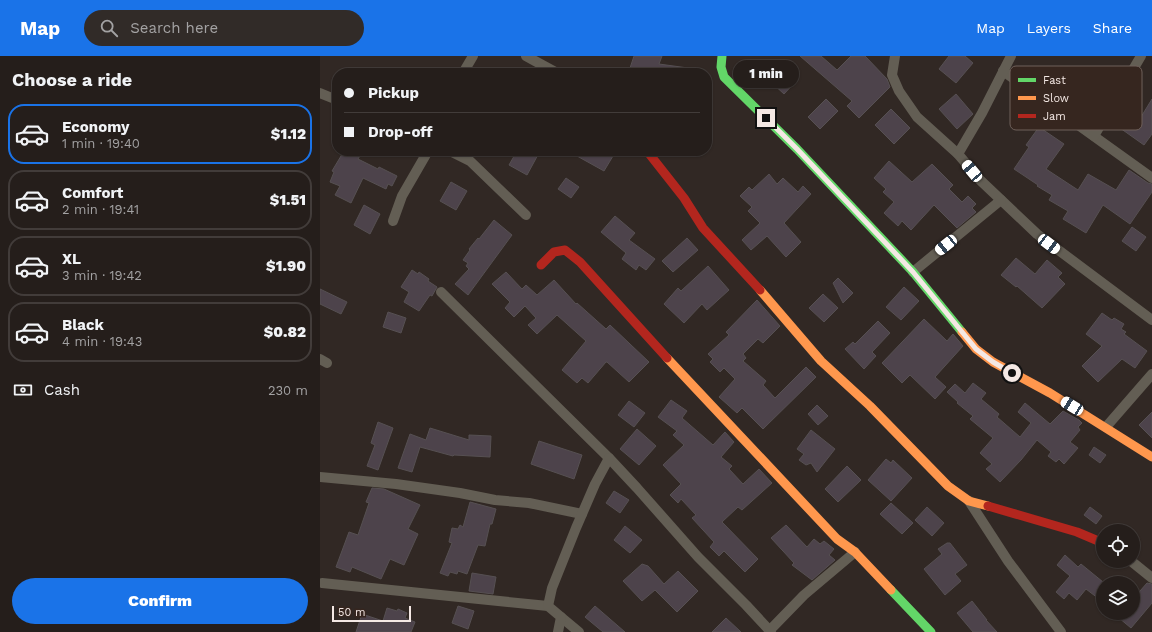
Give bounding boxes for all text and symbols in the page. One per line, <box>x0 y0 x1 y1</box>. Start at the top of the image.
search box <box>84 10 364 46</box>
text: Map <box>20 17 60 40</box>
icon: search <box>98 17 120 39</box>
text: Search here <box>130 19 218 37</box>
text: Map <box>976 20 1005 36</box>
text: Layers <box>1027 20 1071 36</box>
text: Share <box>1093 20 1132 36</box>
callout: 1 min <box>733 60 799 88</box>
text: 1 min <box>749 66 783 81</box>
legend <box>1010 66 1142 130</box>
text: Choose a ride <box>12 69 132 90</box>
text: Fast <box>1043 74 1066 87</box>
text: Pickup <box>368 84 419 102</box>
text: Slow <box>1043 92 1069 105</box>
route end <box>757 109 775 127</box>
text: Jam <box>1043 110 1066 123</box>
icon: car <box>14 116 50 152</box>
text: Economy <box>62 118 129 136</box>
text: Drop-off <box>368 123 433 141</box>
text: $1.12 <box>271 125 306 143</box>
text: 1 min · 19:40 <box>62 136 140 151</box>
car <box>960 158 984 184</box>
icon: car <box>14 182 50 218</box>
text: Comfort <box>62 184 123 202</box>
text: $1.51 <box>270 191 306 209</box>
text: 2 min · 19:41 <box>62 202 139 217</box>
car <box>1036 232 1062 256</box>
car <box>933 233 959 257</box>
icon: car <box>14 248 50 284</box>
text: XL <box>62 250 81 268</box>
text: $1.90 <box>266 257 306 275</box>
text: 3 min · 19:42 <box>62 268 142 283</box>
icon: car <box>14 314 50 350</box>
text: Black <box>62 316 104 334</box>
text: $0.82 <box>264 323 306 341</box>
text: 4 min · 19:43 <box>62 334 142 349</box>
route start <box>1003 364 1021 382</box>
icon: cash <box>12 379 34 401</box>
text: Cash <box>44 381 80 399</box>
text: 230 m <box>268 383 308 398</box>
car <box>1059 395 1085 417</box>
map controls <box>1096 524 1140 620</box>
button: locate <box>1096 524 1140 568</box>
button: layers <box>1096 576 1140 620</box>
button: Confirm <box>12 578 308 624</box>
scale bar <box>332 604 411 623</box>
text: 50 m <box>338 606 365 619</box>

